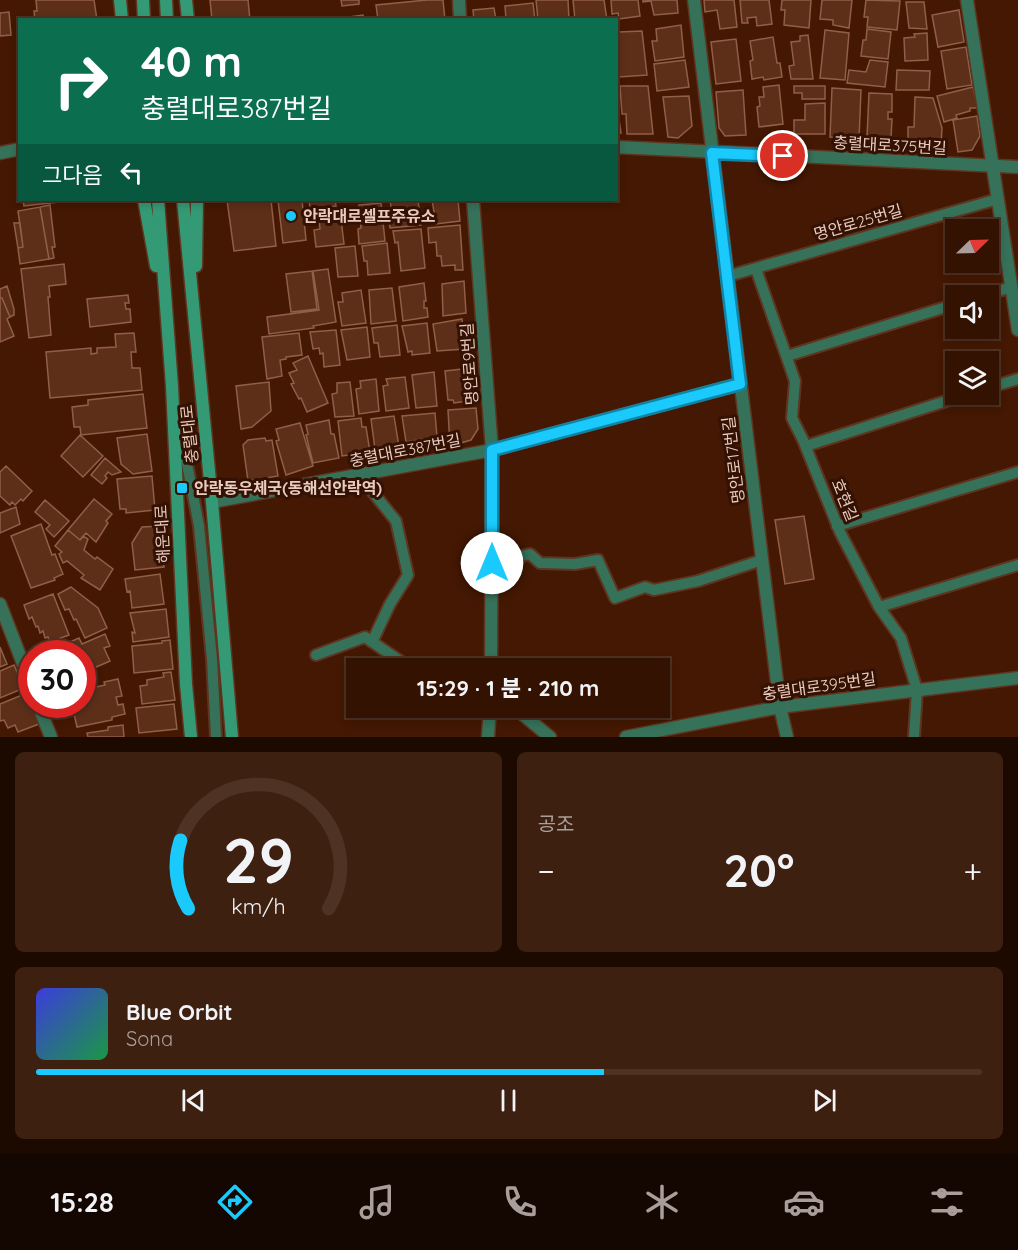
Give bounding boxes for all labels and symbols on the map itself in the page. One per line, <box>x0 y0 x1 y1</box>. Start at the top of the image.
pin <box>757 130 808 181</box>
street label: 충렬대로375번길 <box>833 132 947 158</box>
street label: 명안로25번길 <box>811 200 905 244</box>
place label: 안락대로셀프주유소 <box>303 206 436 226</box>
marker: 안락대로셀프주유소 <box>284 209 298 223</box>
north arrow <box>945 219 999 273</box>
street label: 명안로9번길 <box>456 322 482 406</box>
street label: 충렬대로 <box>176 403 202 464</box>
street label: 명안로17번길 <box>718 415 748 505</box>
street label: 충렬대로387번길 <box>348 429 462 471</box>
street label: 호현길 <box>827 476 863 524</box>
place label: 안락동우체국(동해선안락역) <box>194 478 382 498</box>
marker: 안락동우체국(동해선안락역) <box>175 481 189 495</box>
street label: 해운대로 <box>150 504 174 564</box>
position arrow <box>460 531 524 595</box>
speed limit sign: 30 <box>18 640 96 718</box>
street label: 충렬대로395번길 <box>761 668 877 704</box>

